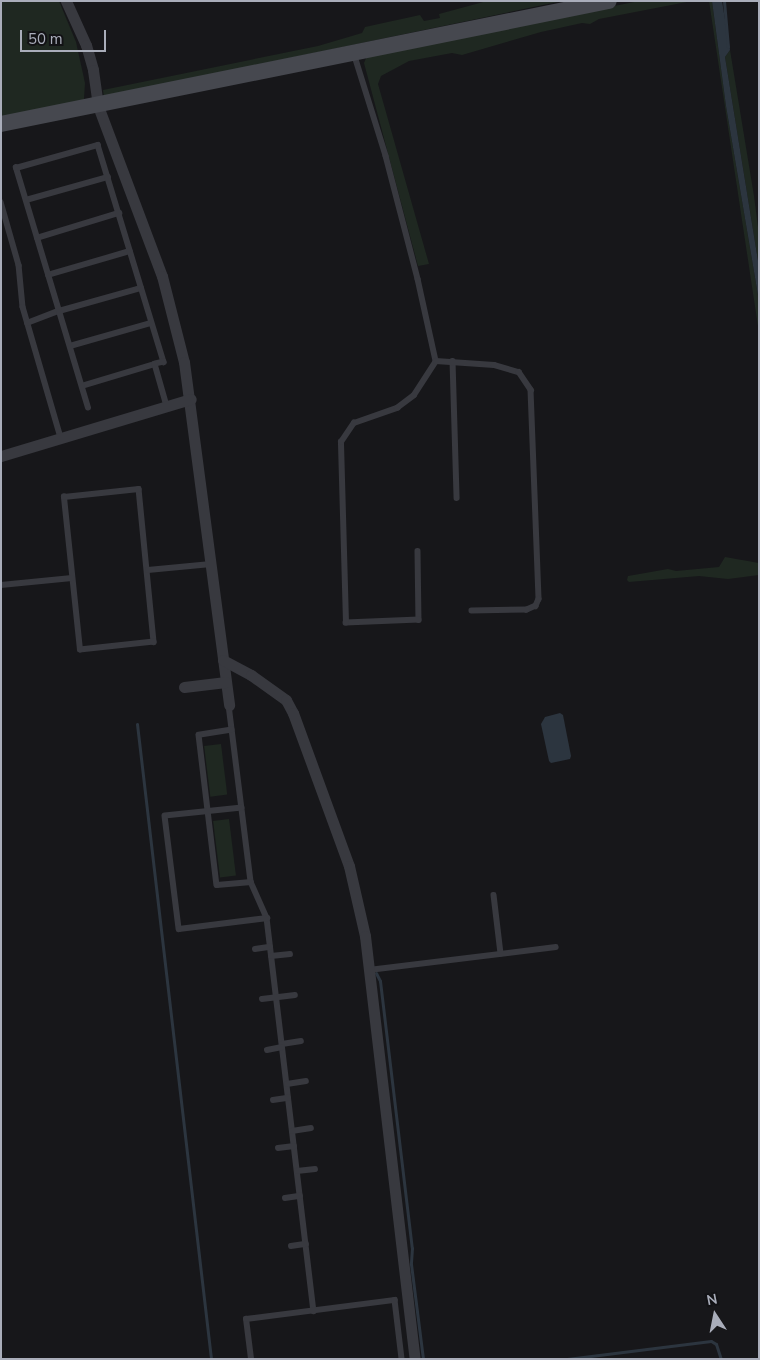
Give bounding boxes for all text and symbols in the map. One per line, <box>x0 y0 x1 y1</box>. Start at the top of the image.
scale bar <box>22 20 109 52</box>
text: 50 m <box>28 29 63 49</box>
text: N <box>705 1289 719 1310</box>
north arrow <box>690 1290 740 1340</box>

